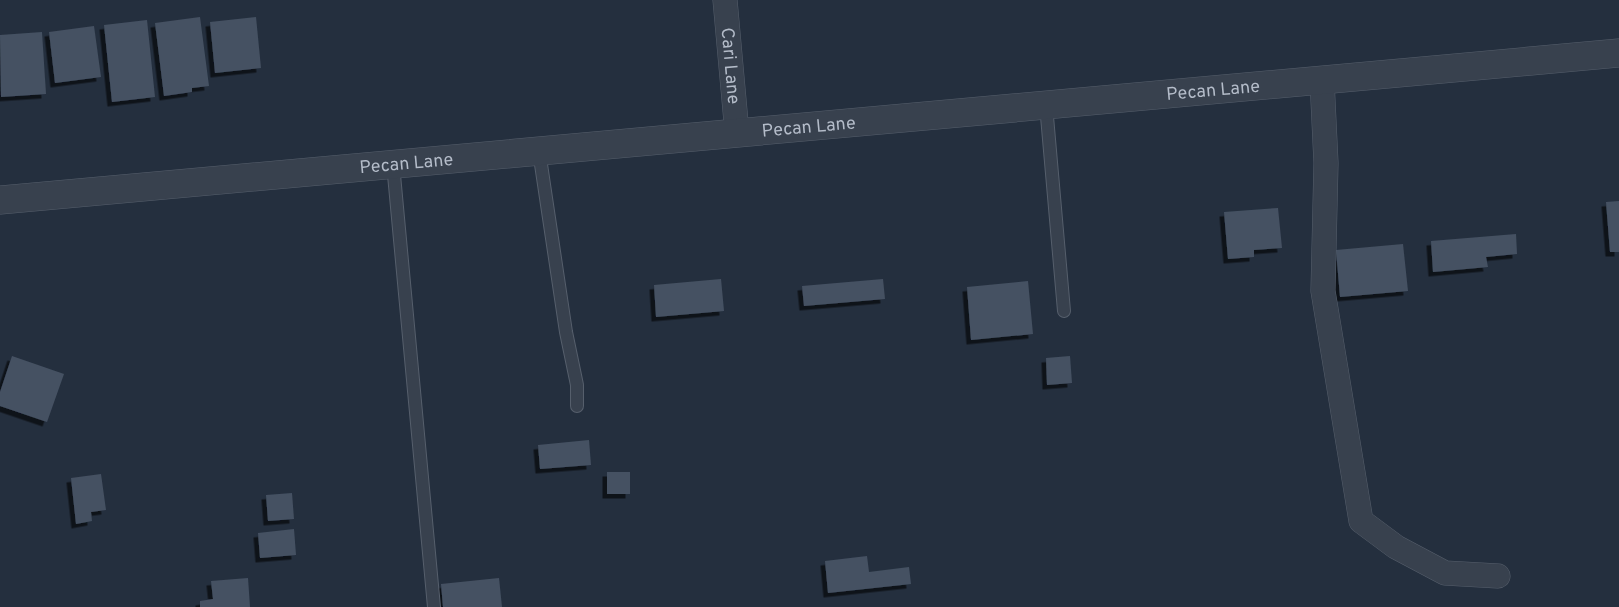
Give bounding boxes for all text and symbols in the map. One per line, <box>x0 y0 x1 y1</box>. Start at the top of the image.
street label: Cari Lane <box>715 27 744 105</box>
street label: Pecan Lane <box>1165 76 1261 107</box>
street label: Pecan Lane <box>761 112 857 144</box>
street label: Pecan Lane <box>359 149 454 180</box>

